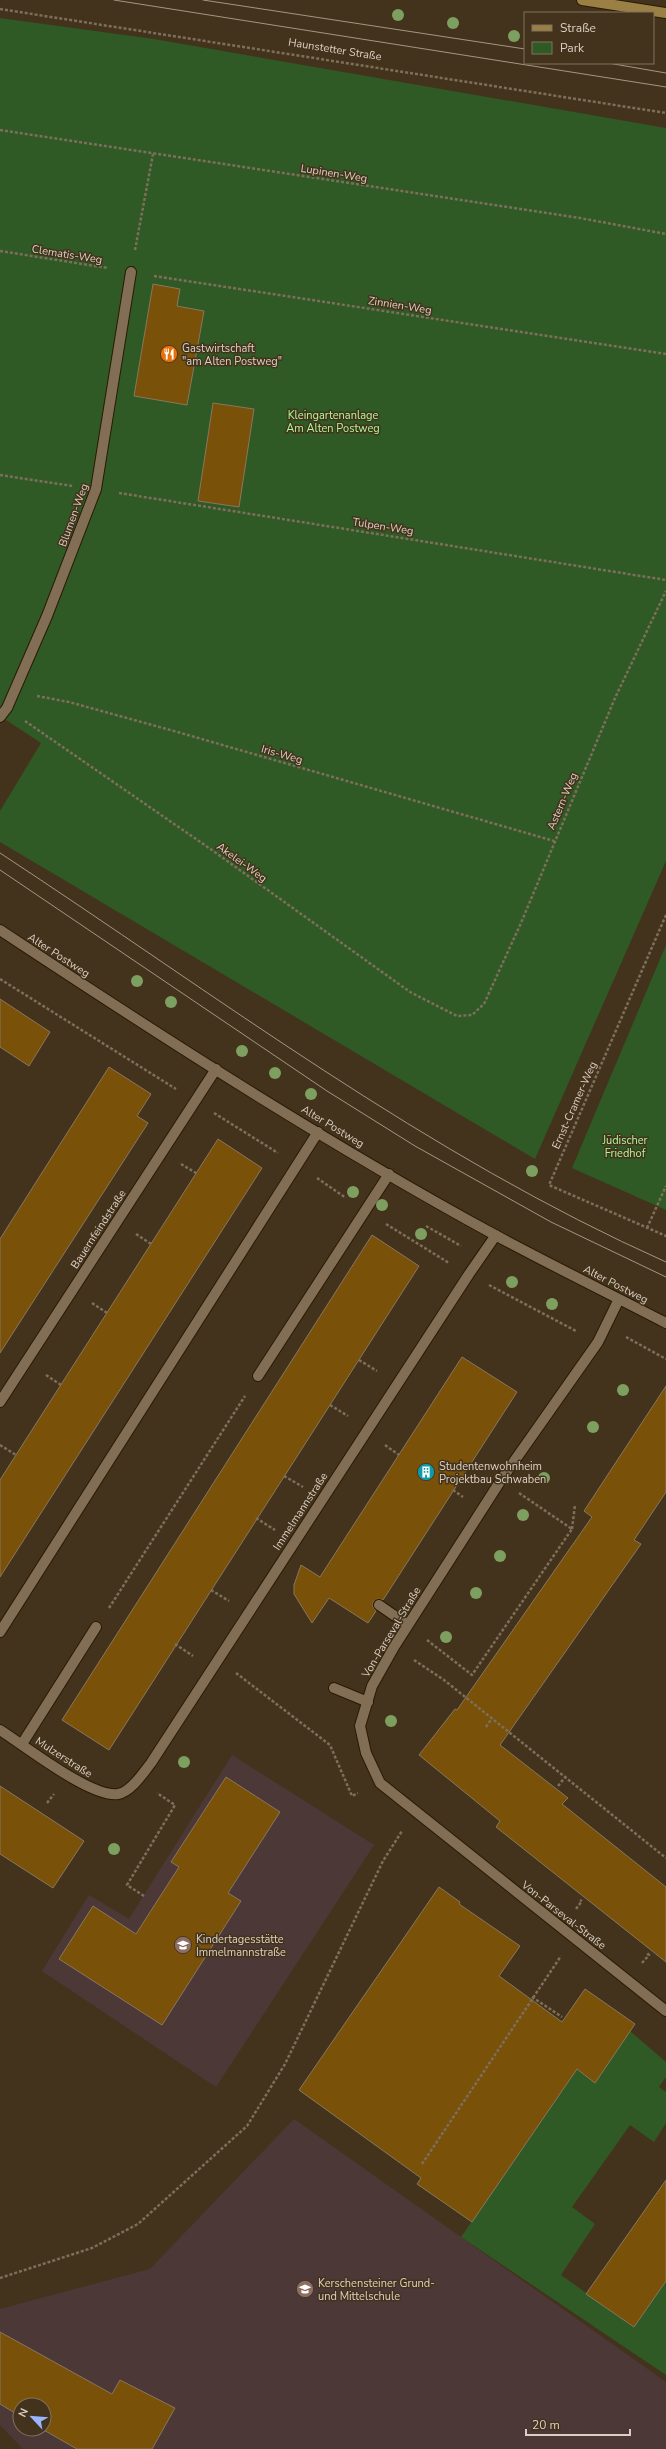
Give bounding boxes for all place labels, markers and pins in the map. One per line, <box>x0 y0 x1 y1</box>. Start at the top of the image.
place label: Gastwirtschaft "am Alten Postweg" <box>182 341 282 369</box>
restaurant icon: Gastwirtschaft "am Alten Postweg" <box>159 344 179 364</box>
place label: Studentenwohnheim Projektbau Schwaben <box>439 1459 546 1487</box>
building icon: Studentenwohnheim Projektbau Schwaben <box>416 1462 436 1482</box>
place label: Kindertagesstätte Immelmannstraße <box>196 1932 286 1960</box>
school or university icon: Kindertagesstätte Immelmannstraße <box>173 1935 193 1955</box>
place label: Kerschensteiner Grund- und Mittelschule <box>318 2276 435 2304</box>
school or university icon: Kerschensteiner Grund- und Mittelschule <box>295 2279 315 2299</box>

